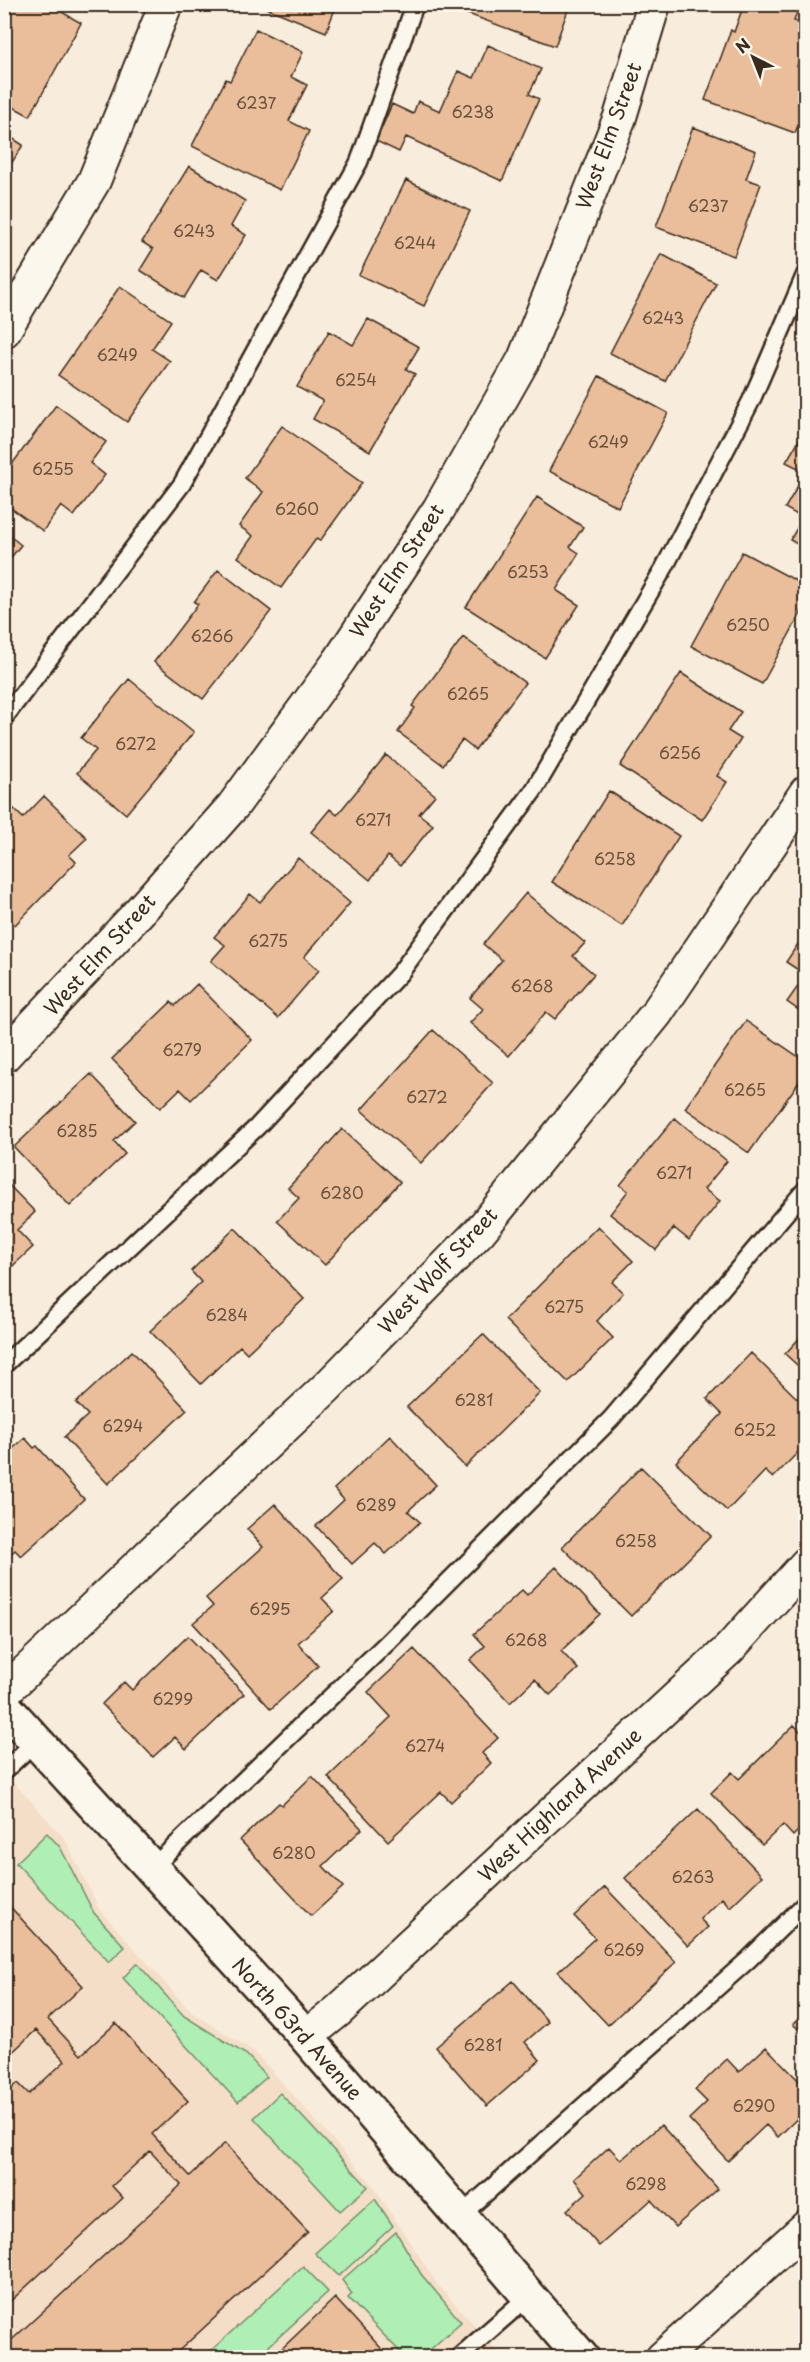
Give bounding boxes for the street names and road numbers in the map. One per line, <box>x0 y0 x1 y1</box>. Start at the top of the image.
street label: West Elm Street <box>568 58 649 213</box>
street label: West Elm Street <box>341 497 451 643</box>
street label: West Elm Street <box>36 887 162 1022</box>
street label: West Wolf Street <box>370 1200 504 1340</box>
street label: West Highland Avenue <box>471 1720 648 1888</box>
street label: North 63rd Avenue <box>226 1950 370 2106</box>

